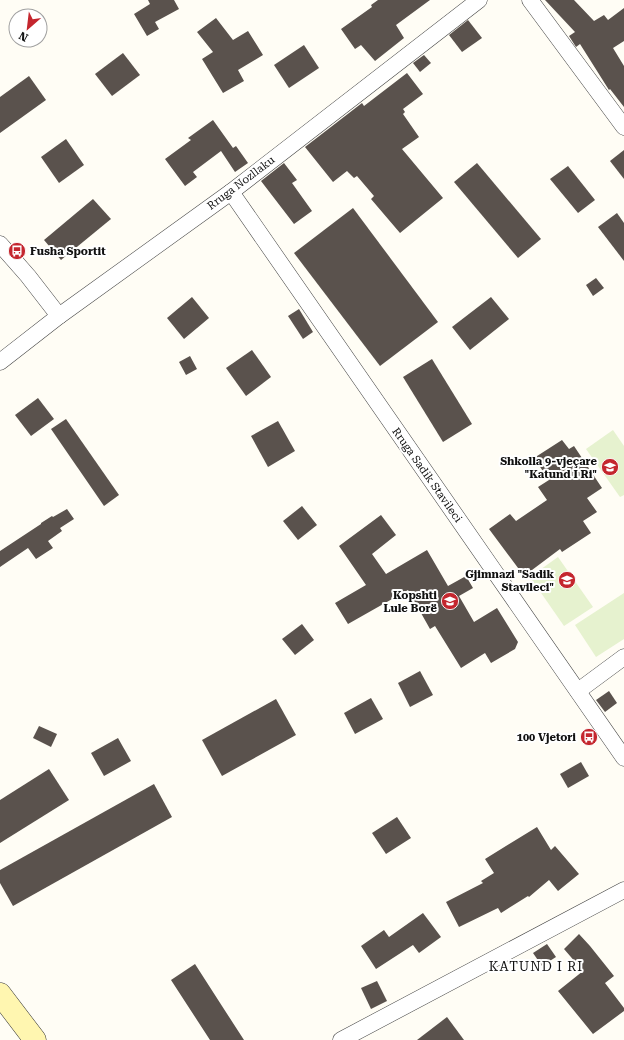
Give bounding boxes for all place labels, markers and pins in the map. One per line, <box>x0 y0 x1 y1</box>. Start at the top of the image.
bus stop icon: Fusha Sportit <box>7 241 27 261</box>
place label: Fusha Sportit <box>30 245 106 258</box>
place label: Shkolla 9-vjeçare "Katund I Ri" <box>500 455 598 481</box>
school or university icon: Shkolla 9-vjeçare "Katund I Ri" <box>600 457 620 477</box>
place label: Gjimnazi "Sadik Stavileci" <box>465 568 554 594</box>
school or university icon: Gjimnazi "Sadik Stavileci" <box>557 570 577 590</box>
place label: Kopshti Lule Borë <box>383 589 438 615</box>
school or university icon: Kopshti Lule Borë <box>440 591 460 611</box>
bus stop icon: 100 Vjetori <box>579 727 599 747</box>
place label: 100 Vjetori <box>517 731 576 744</box>

